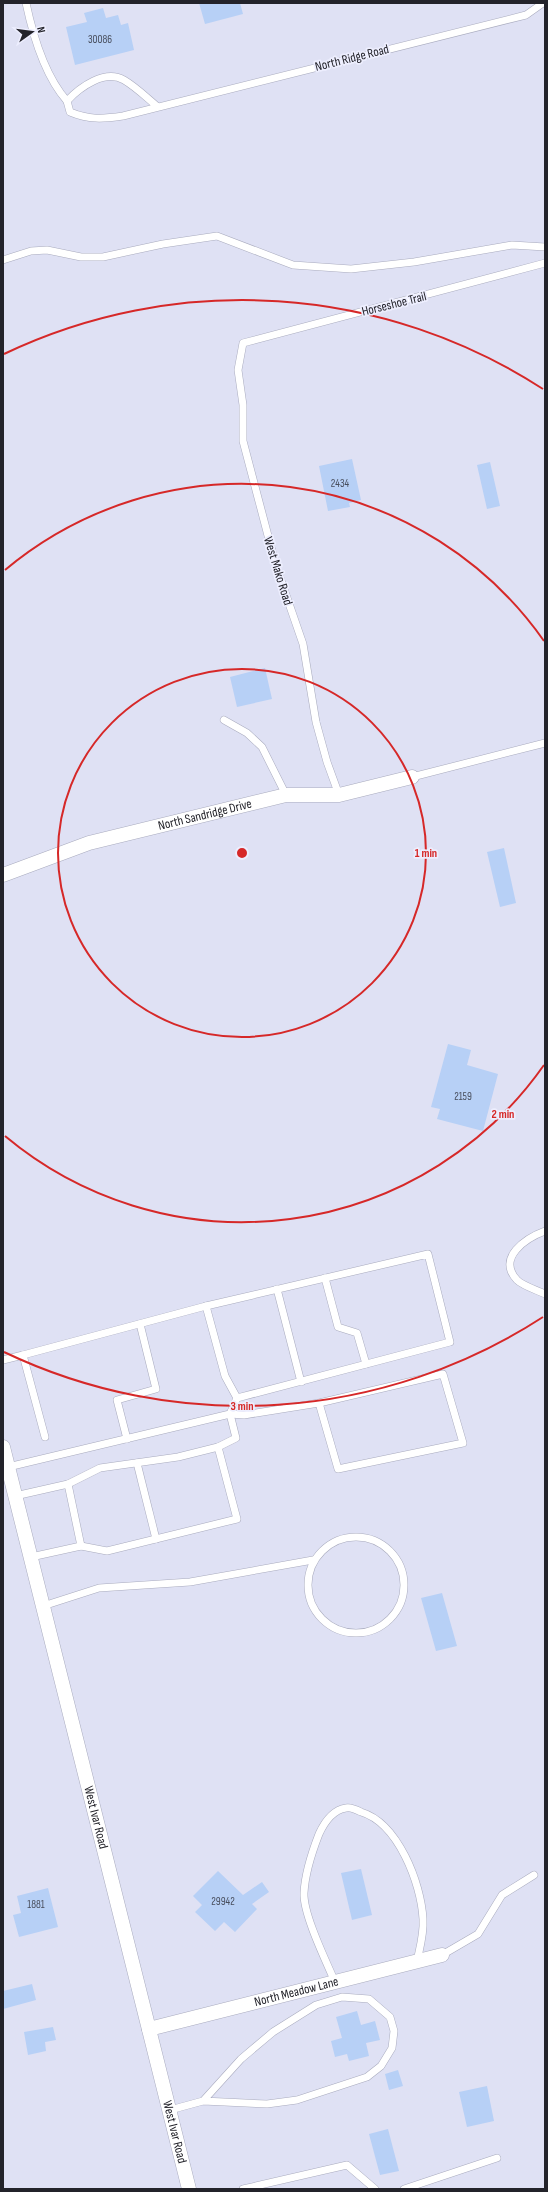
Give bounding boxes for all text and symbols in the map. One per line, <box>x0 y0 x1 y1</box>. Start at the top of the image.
north arrow <box>12 12 52 52</box>
text: N <box>34 25 48 34</box>
house number: 30086 <box>88 33 112 46</box>
street label: North Ridge Road <box>313 41 391 75</box>
street label: Horseshoe Trail <box>360 288 428 320</box>
house number: 2434 <box>331 477 350 490</box>
street label: West Mako Road <box>260 535 296 607</box>
street label: North Sandridge Drive <box>156 796 253 834</box>
centre of rings <box>235 846 249 860</box>
text: 1 min <box>415 846 437 861</box>
house number: 2159 <box>454 1090 472 1103</box>
text: 2 min <box>492 1107 514 1122</box>
text: 3 min <box>231 1399 253 1414</box>
street label: West Ivar Road <box>80 1784 111 1851</box>
house number: 29942 <box>211 1895 235 1908</box>
house number: 1881 <box>27 1898 45 1911</box>
street label: North Meadow Lane <box>253 1973 340 2010</box>
street label: West Ivar Road <box>159 2099 190 2165</box>

